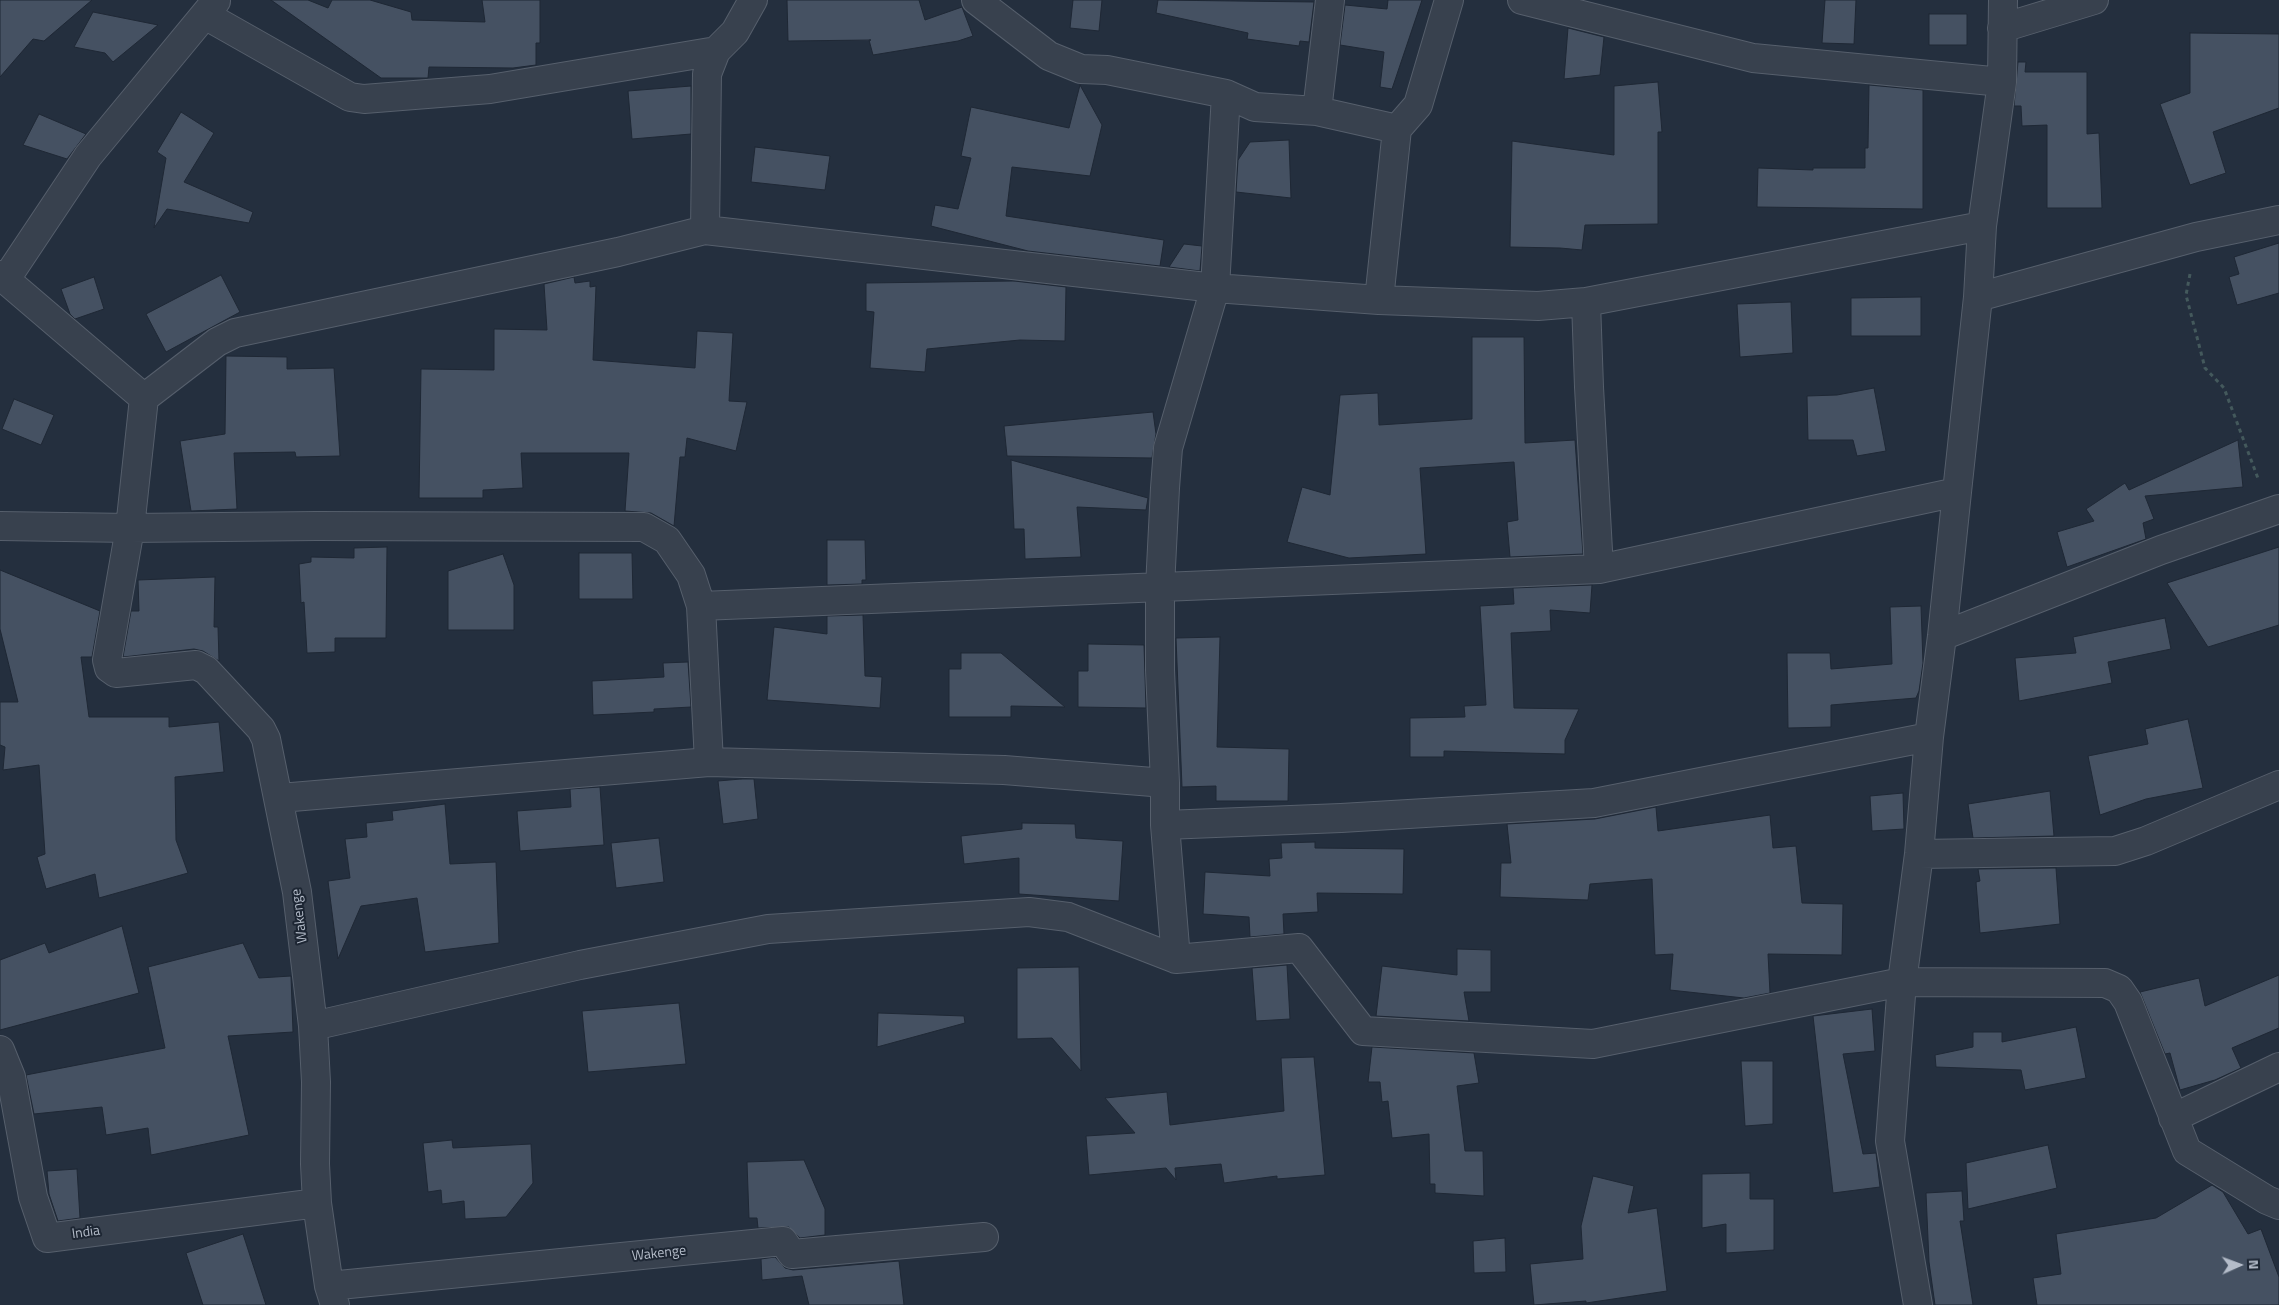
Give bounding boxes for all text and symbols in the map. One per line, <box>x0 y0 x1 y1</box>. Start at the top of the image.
street label: Wakenge <box>288 888 312 944</box>
street label: India <box>71 1223 101 1243</box>
north arrow <box>2214 1240 2264 1290</box>
street label: Wakenge <box>631 1243 687 1265</box>
text: N <box>2244 1259 2265 1270</box>

